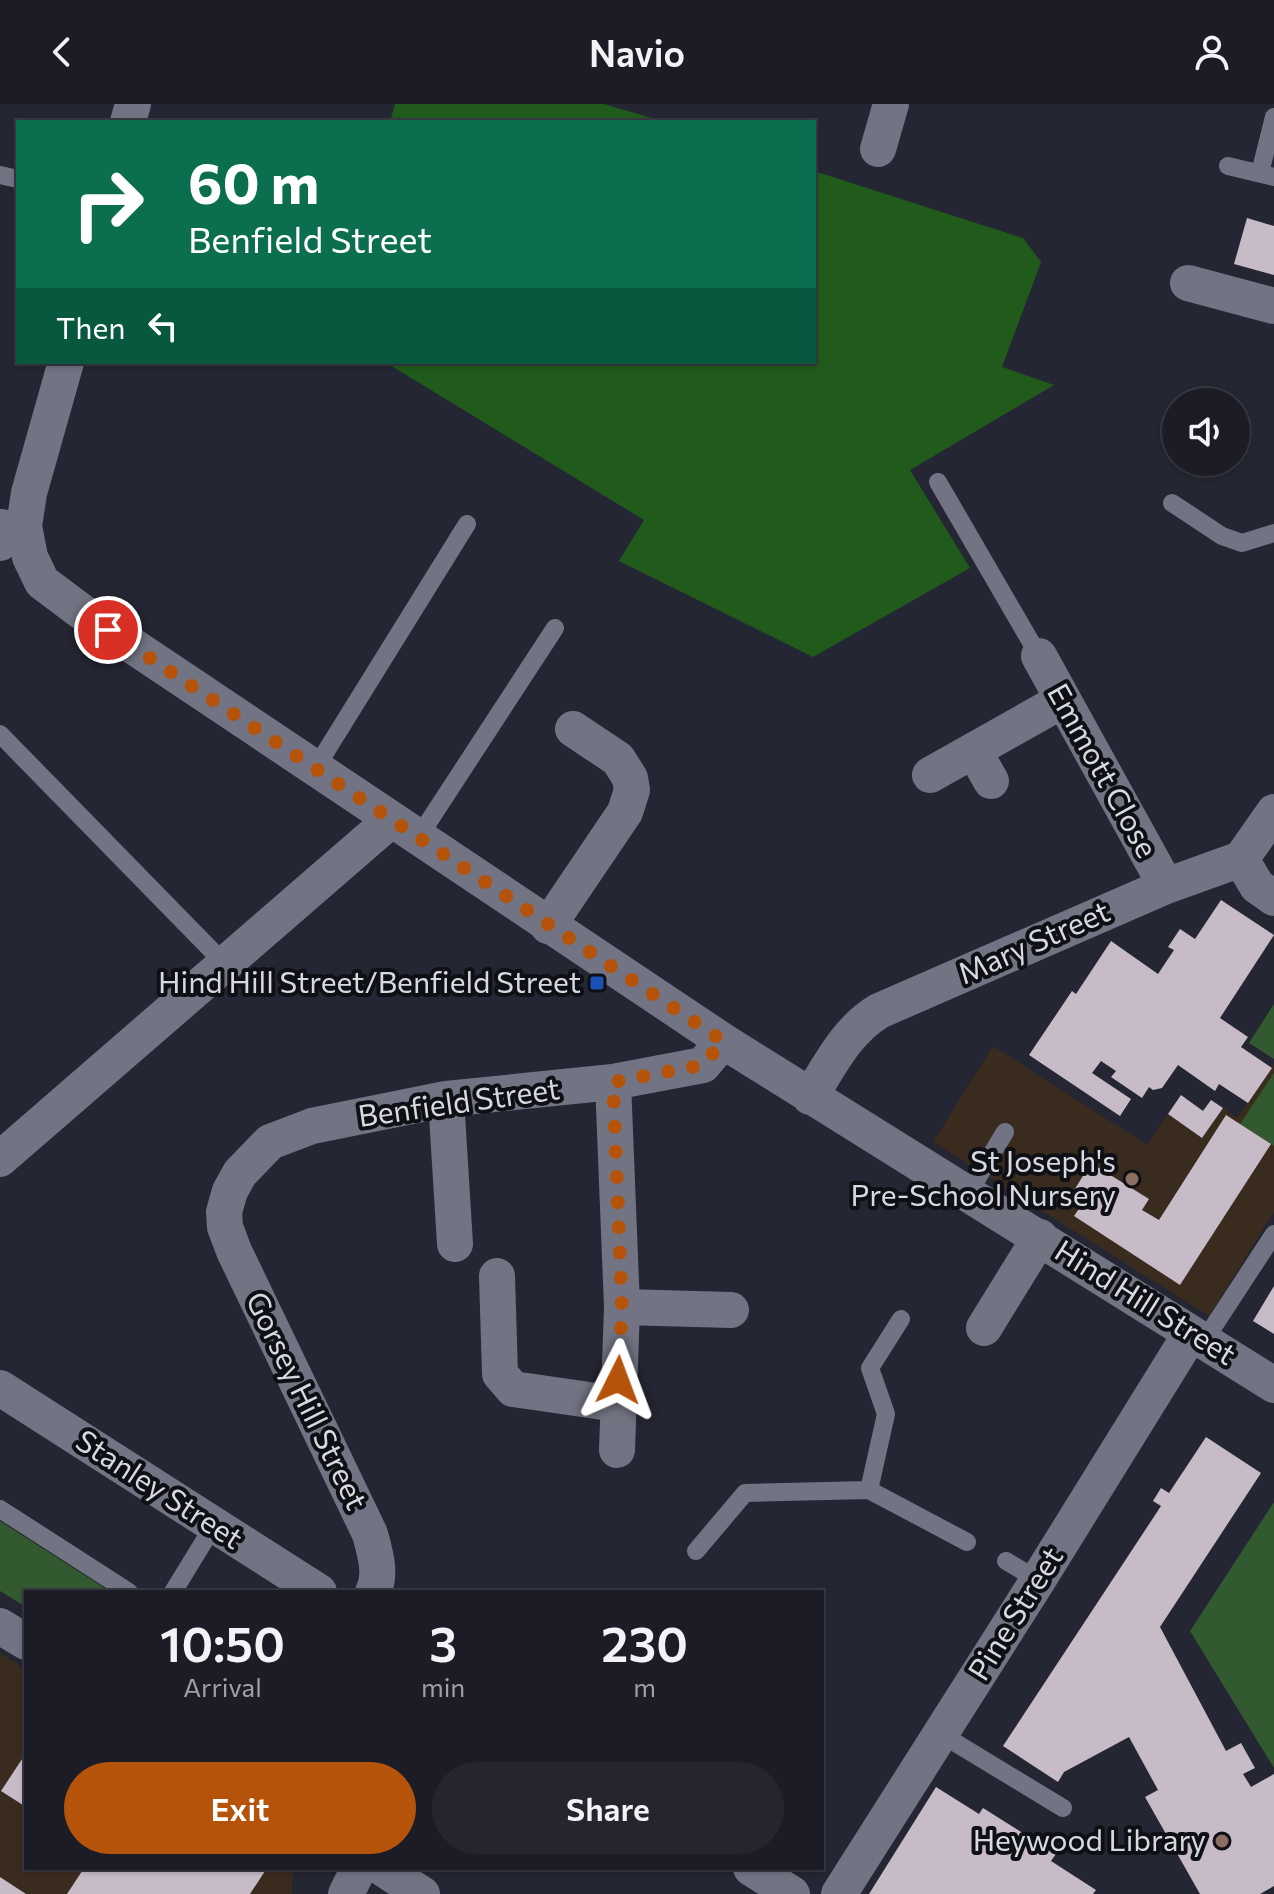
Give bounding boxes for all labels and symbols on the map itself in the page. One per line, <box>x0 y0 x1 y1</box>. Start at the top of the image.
pin <box>74 596 142 664</box>
street label: Emmott Close <box>1041 676 1167 863</box>
street label: Mary Street <box>951 891 1115 991</box>
place label: Hind Hill Street/Benfield Street <box>158 962 581 999</box>
marker: Hind Hill Street/Benfield Street <box>588 974 606 992</box>
street label: Benfield Street <box>355 1068 562 1133</box>
place label: St Joseph's Pre-School Nursery <box>851 1141 1116 1212</box>
marker: St Joseph's Pre-School Nursery <box>1123 1170 1141 1188</box>
street label: Hind Hill Street <box>1049 1230 1244 1371</box>
street label: Gorsey Hill Street <box>240 1285 377 1515</box>
position arrow <box>576 1338 660 1422</box>
street label: Stanley Street <box>70 1420 251 1556</box>
street label: Pine Street <box>958 1539 1069 1686</box>
place label: Heywood Library <box>973 1820 1206 1857</box>
marker: Heywood Library <box>1213 1832 1231 1850</box>

